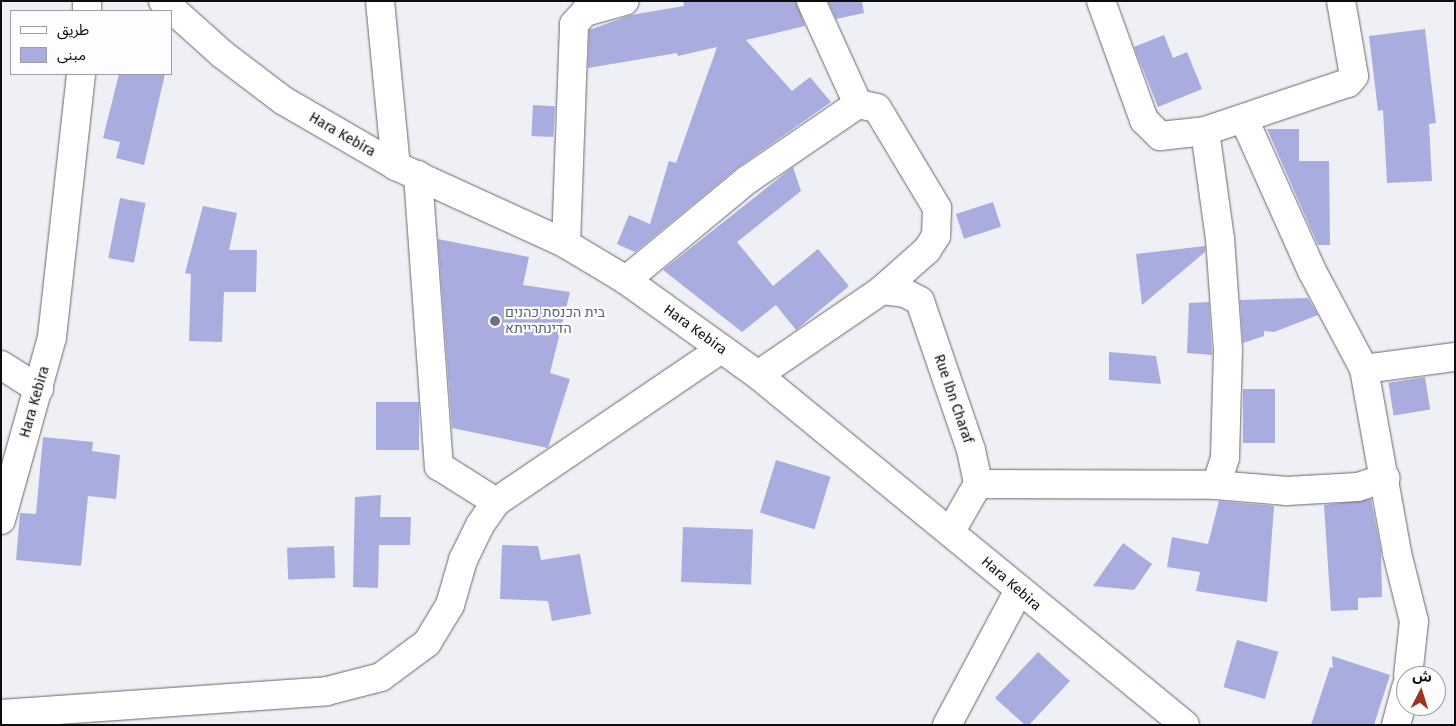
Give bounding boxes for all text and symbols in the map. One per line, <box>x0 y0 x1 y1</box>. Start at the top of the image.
legend <box>10 10 172 75</box>
text: طريق <box>57 21 89 39</box>
text: مبنى <box>57 46 86 64</box>
street label: Hara Kebira <box>306 109 378 161</box>
street label: Hara Kebira <box>660 302 730 358</box>
place label: בית הכנסת כהנים הדינתרייתא <box>505 305 605 338</box>
marker: בית הכנסת כהנים הדינתרייתא <box>489 315 501 327</box>
street label: Rue Ibn Charaf <box>930 352 976 446</box>
street label: Hara Kebira <box>17 364 53 440</box>
street label: Hara Kebira <box>978 553 1044 615</box>
north arrow <box>1396 666 1446 716</box>
text: ش <box>1412 667 1433 686</box>

